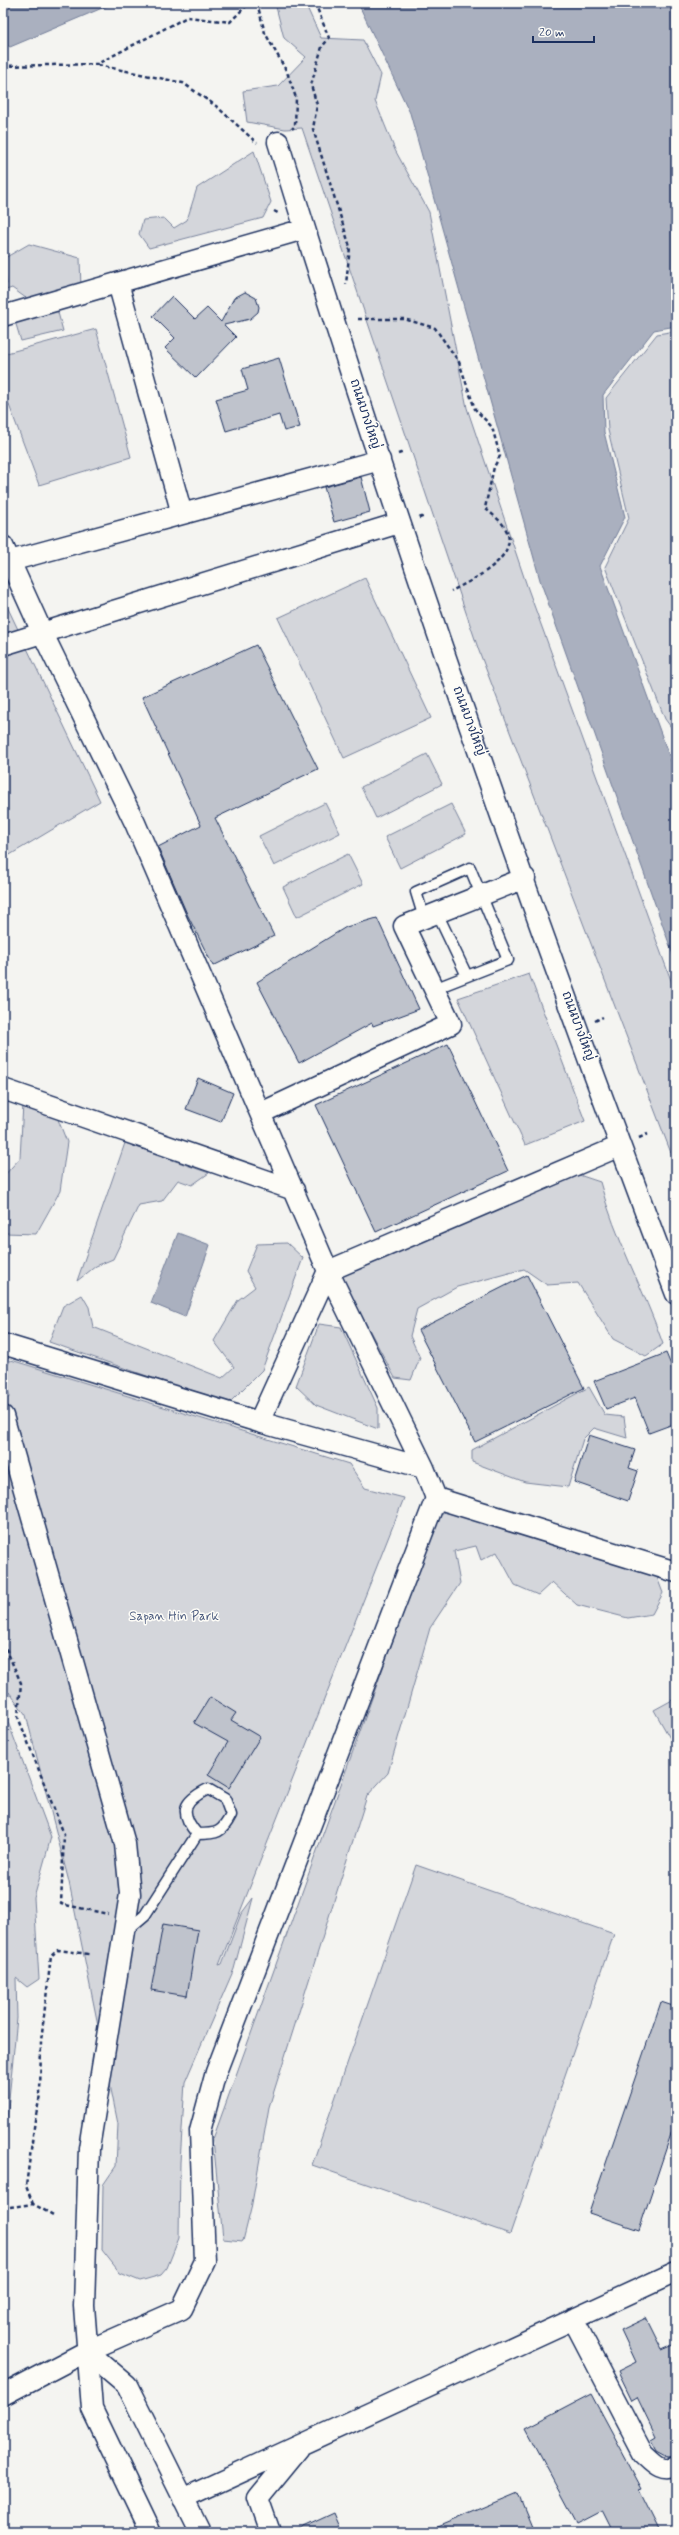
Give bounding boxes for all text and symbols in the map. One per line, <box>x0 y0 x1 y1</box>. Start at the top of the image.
scale bar <box>533 18 594 44</box>
text: 20 m <box>539 25 565 41</box>
street label: ถนนบางใหญ่ <box>346 376 386 451</box>
street label: ถนนบางใหญ่ <box>449 683 491 758</box>
street label: ถนนบางใหญ่ <box>558 988 600 1063</box>
park label: Sapan Hin Park <box>129 1608 219 1625</box>

